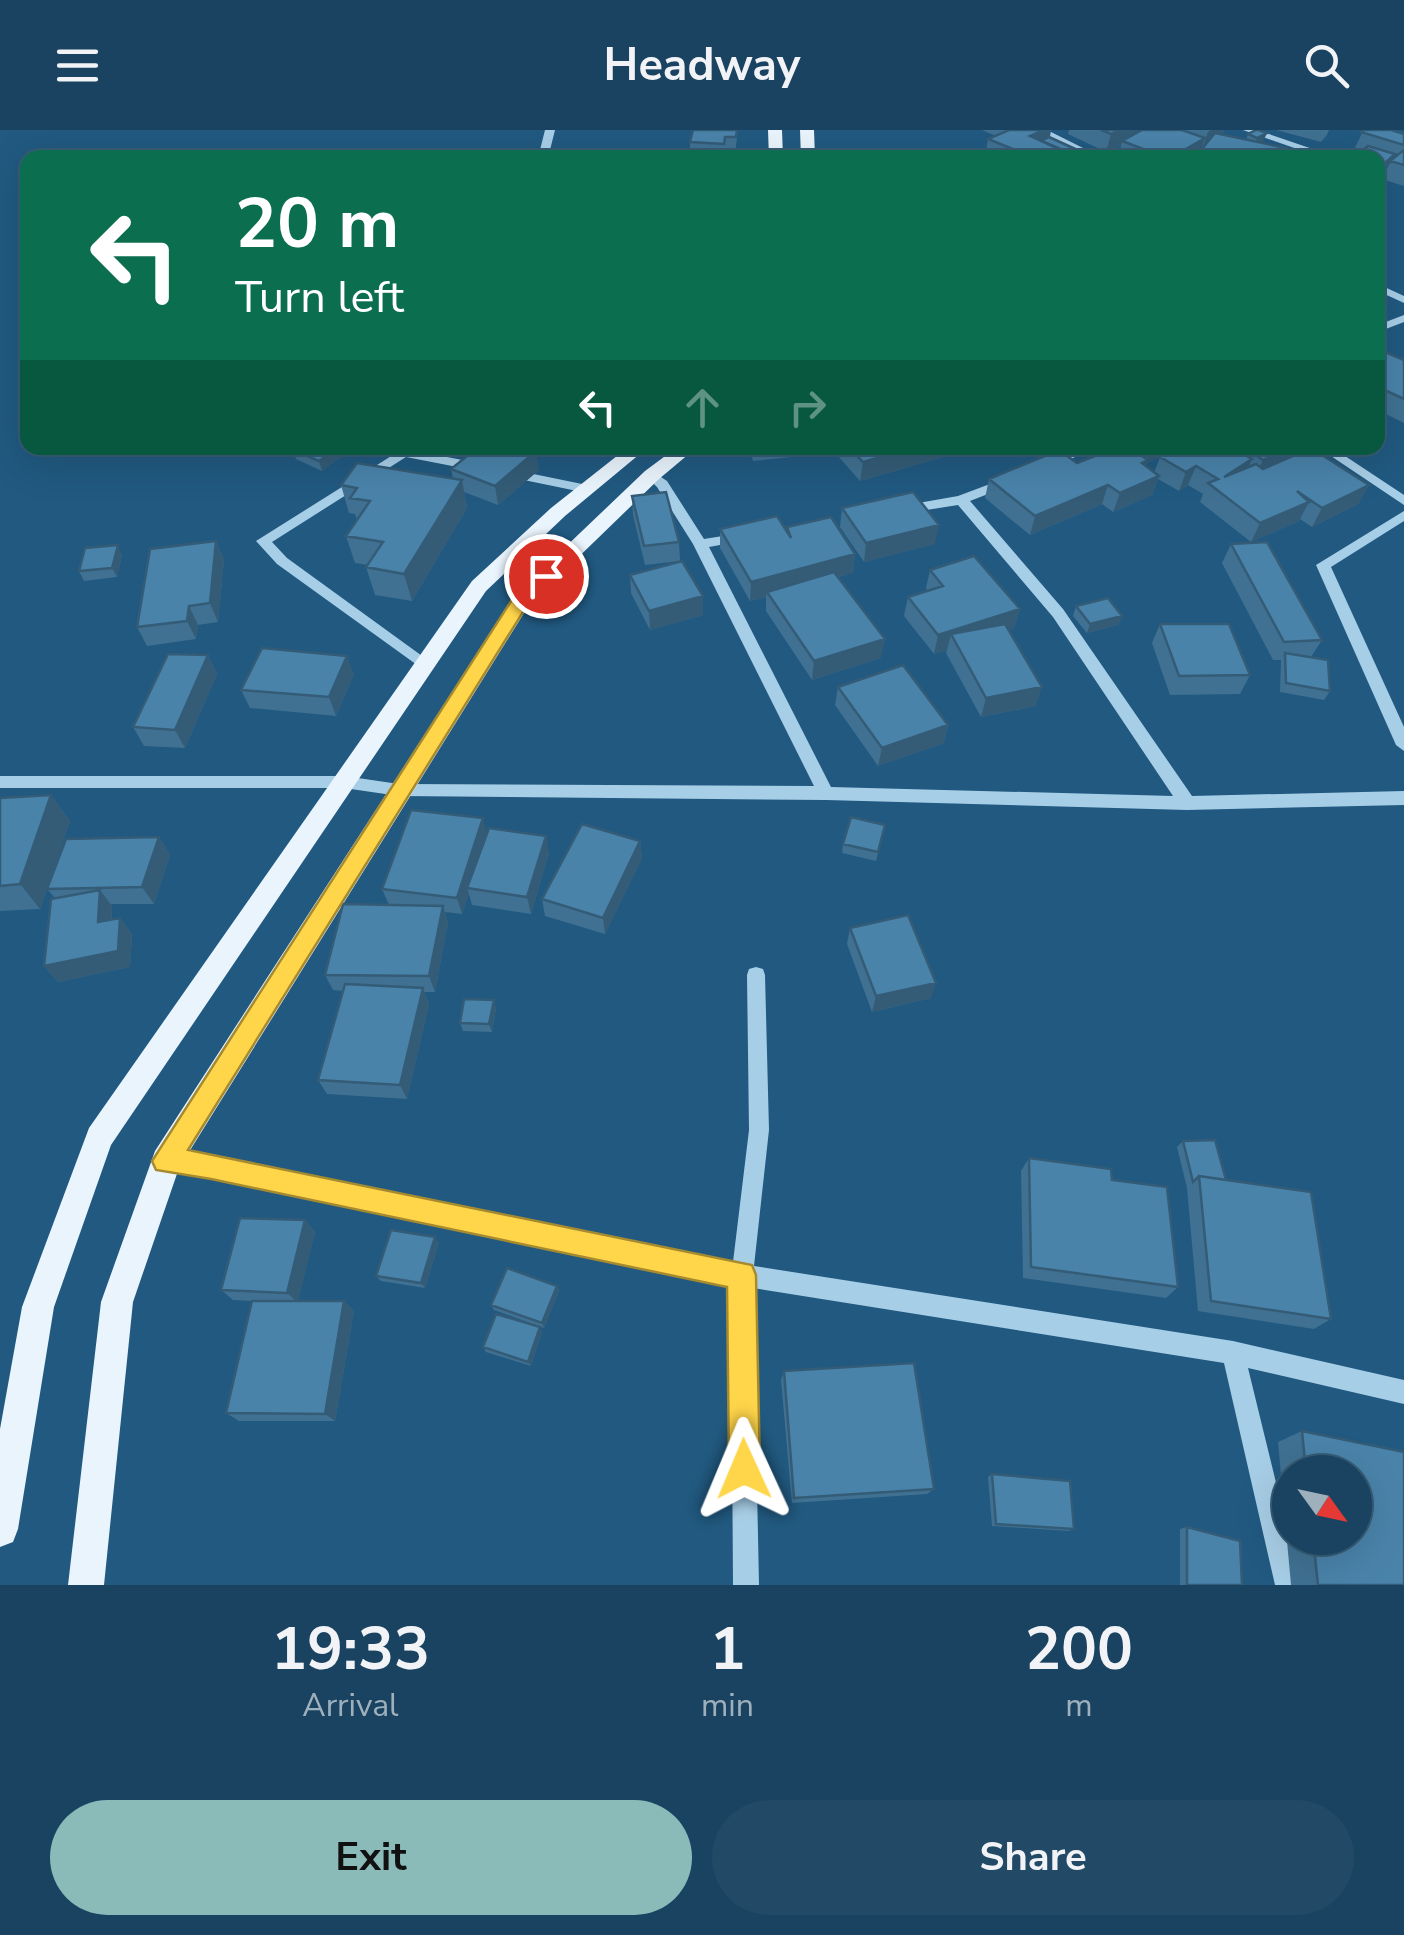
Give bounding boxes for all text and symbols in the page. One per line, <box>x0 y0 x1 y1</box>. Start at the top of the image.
text: Headway <box>604 35 800 96</box>
icon: menu <box>50 38 105 93</box>
icon: search <box>1299 38 1354 93</box>
text: 20 m <box>235 176 399 272</box>
icon: left <box>70 190 200 320</box>
text: Turn left <box>235 267 404 328</box>
icon: left <box>570 380 625 435</box>
icon: ahead <box>675 380 730 435</box>
icon: right <box>780 380 835 435</box>
pin <box>504 534 589 619</box>
icon: arrive <box>519 549 574 604</box>
position arrow <box>692 1417 796 1521</box>
north arrow <box>1272 1455 1372 1555</box>
map controls <box>1272 1455 1372 1555</box>
text: 19:33 <box>271 1608 430 1690</box>
text: 1 <box>709 1608 745 1690</box>
text: 200 <box>1025 1608 1133 1690</box>
text: Arrival <box>302 1684 399 1727</box>
text: min <box>701 1684 754 1727</box>
text: m <box>1065 1684 1093 1727</box>
button: Exit <box>50 1800 692 1915</box>
button: Share <box>712 1800 1354 1915</box>

